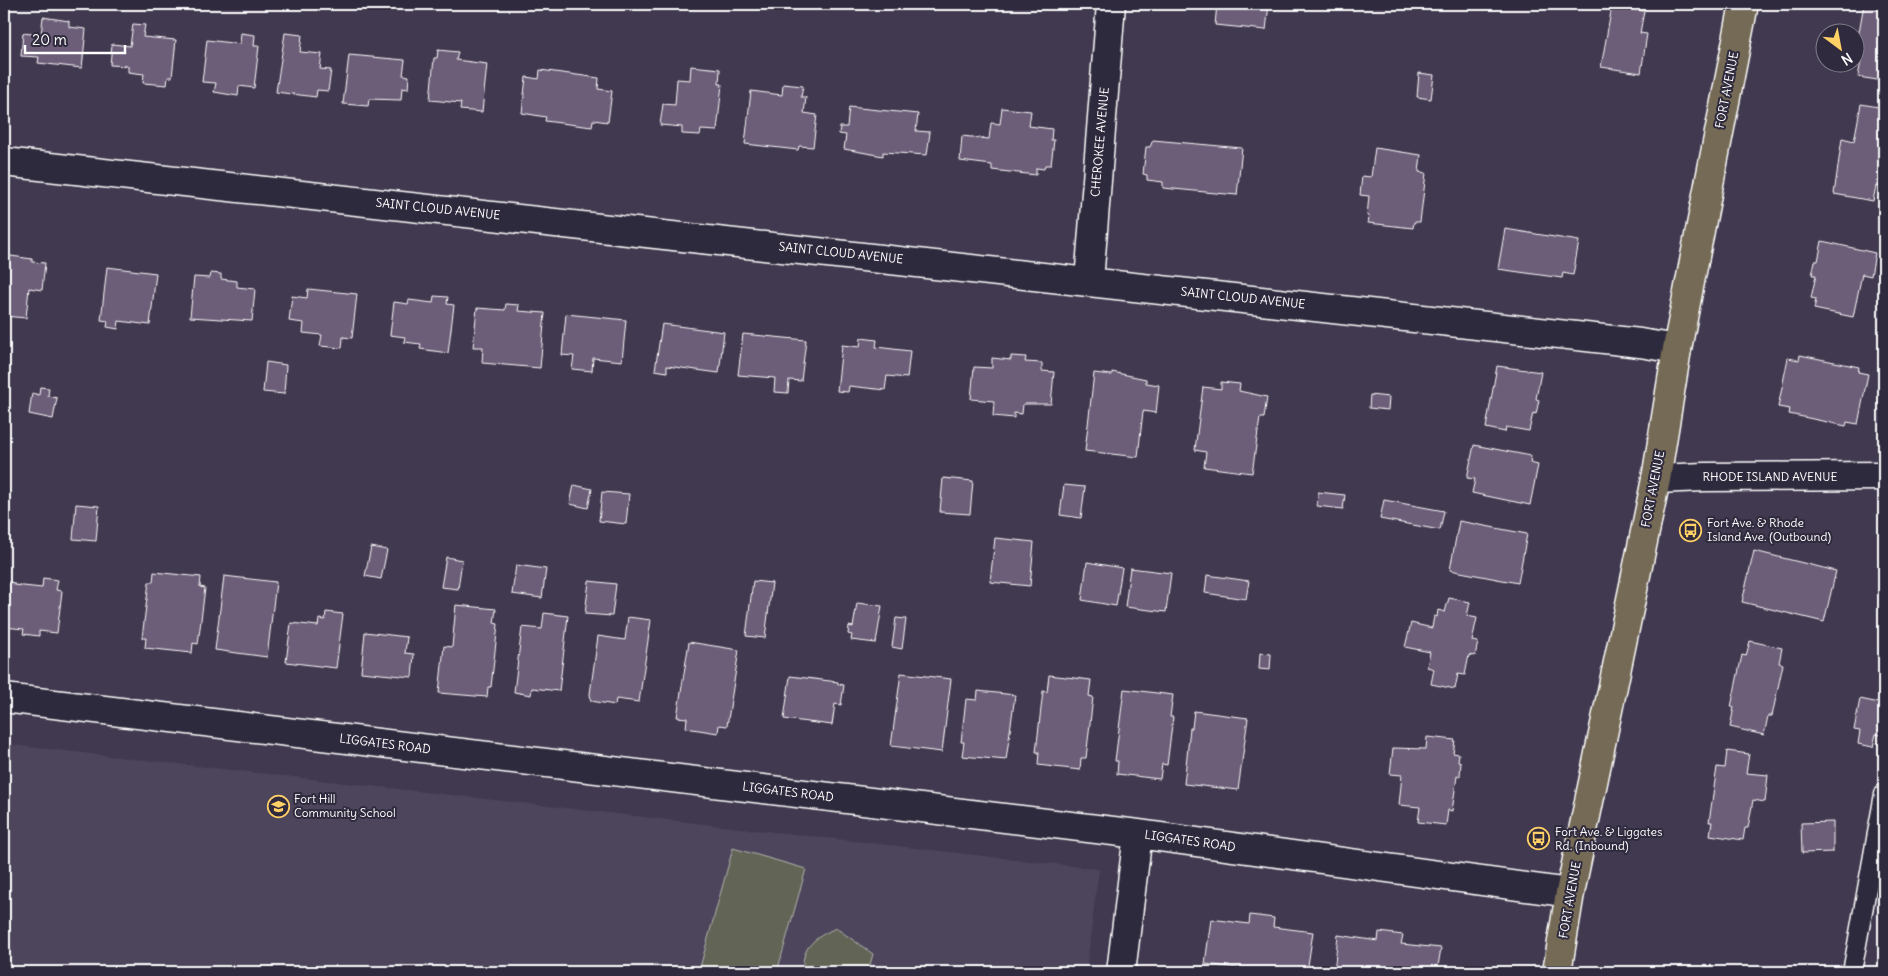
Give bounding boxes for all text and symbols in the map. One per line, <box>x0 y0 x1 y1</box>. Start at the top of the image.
scale bar <box>25 22 125 54</box>
north arrow <box>1816 22 1866 72</box>
text: 20 m <box>32 30 67 49</box>
text: N <box>1838 49 1856 69</box>
street label: FORT AVENUE <box>1712 50 1741 130</box>
street label: CHEROKEE AVENUE <box>1087 87 1112 197</box>
street label: SAINT CLOUD AVENUE <box>375 194 501 223</box>
street label: SAINT CLOUD AVENUE <box>778 238 904 267</box>
street label: SAINT CLOUD AVENUE <box>1180 283 1306 312</box>
street label: FORT AVENUE <box>1638 449 1667 529</box>
street label: RHODE ISLAND AVENUE <box>1702 469 1838 484</box>
place label: Fort Ave. & Rhode Island Ave. (Outbound) <box>1707 515 1831 544</box>
bus stop icon: Fort Ave. & Rhode Island Ave. (Outbound) <box>1679 518 1703 542</box>
street label: LIGGATES ROAD <box>339 730 432 757</box>
street label: LIGGATES ROAD <box>742 778 835 805</box>
place label: Fort Hill Community School <box>294 791 396 820</box>
school or university icon: Fort Hill Community School <box>266 794 290 818</box>
place label: Fort Ave. & Liggates Rd. (Inbound) <box>1555 824 1662 853</box>
street label: LIGGATES ROAD <box>1144 827 1237 854</box>
bus stop icon: Fort Ave. & Liggates Rd. (Inbound) <box>1527 827 1551 851</box>
street label: FORT AVENUE <box>1555 860 1584 940</box>

